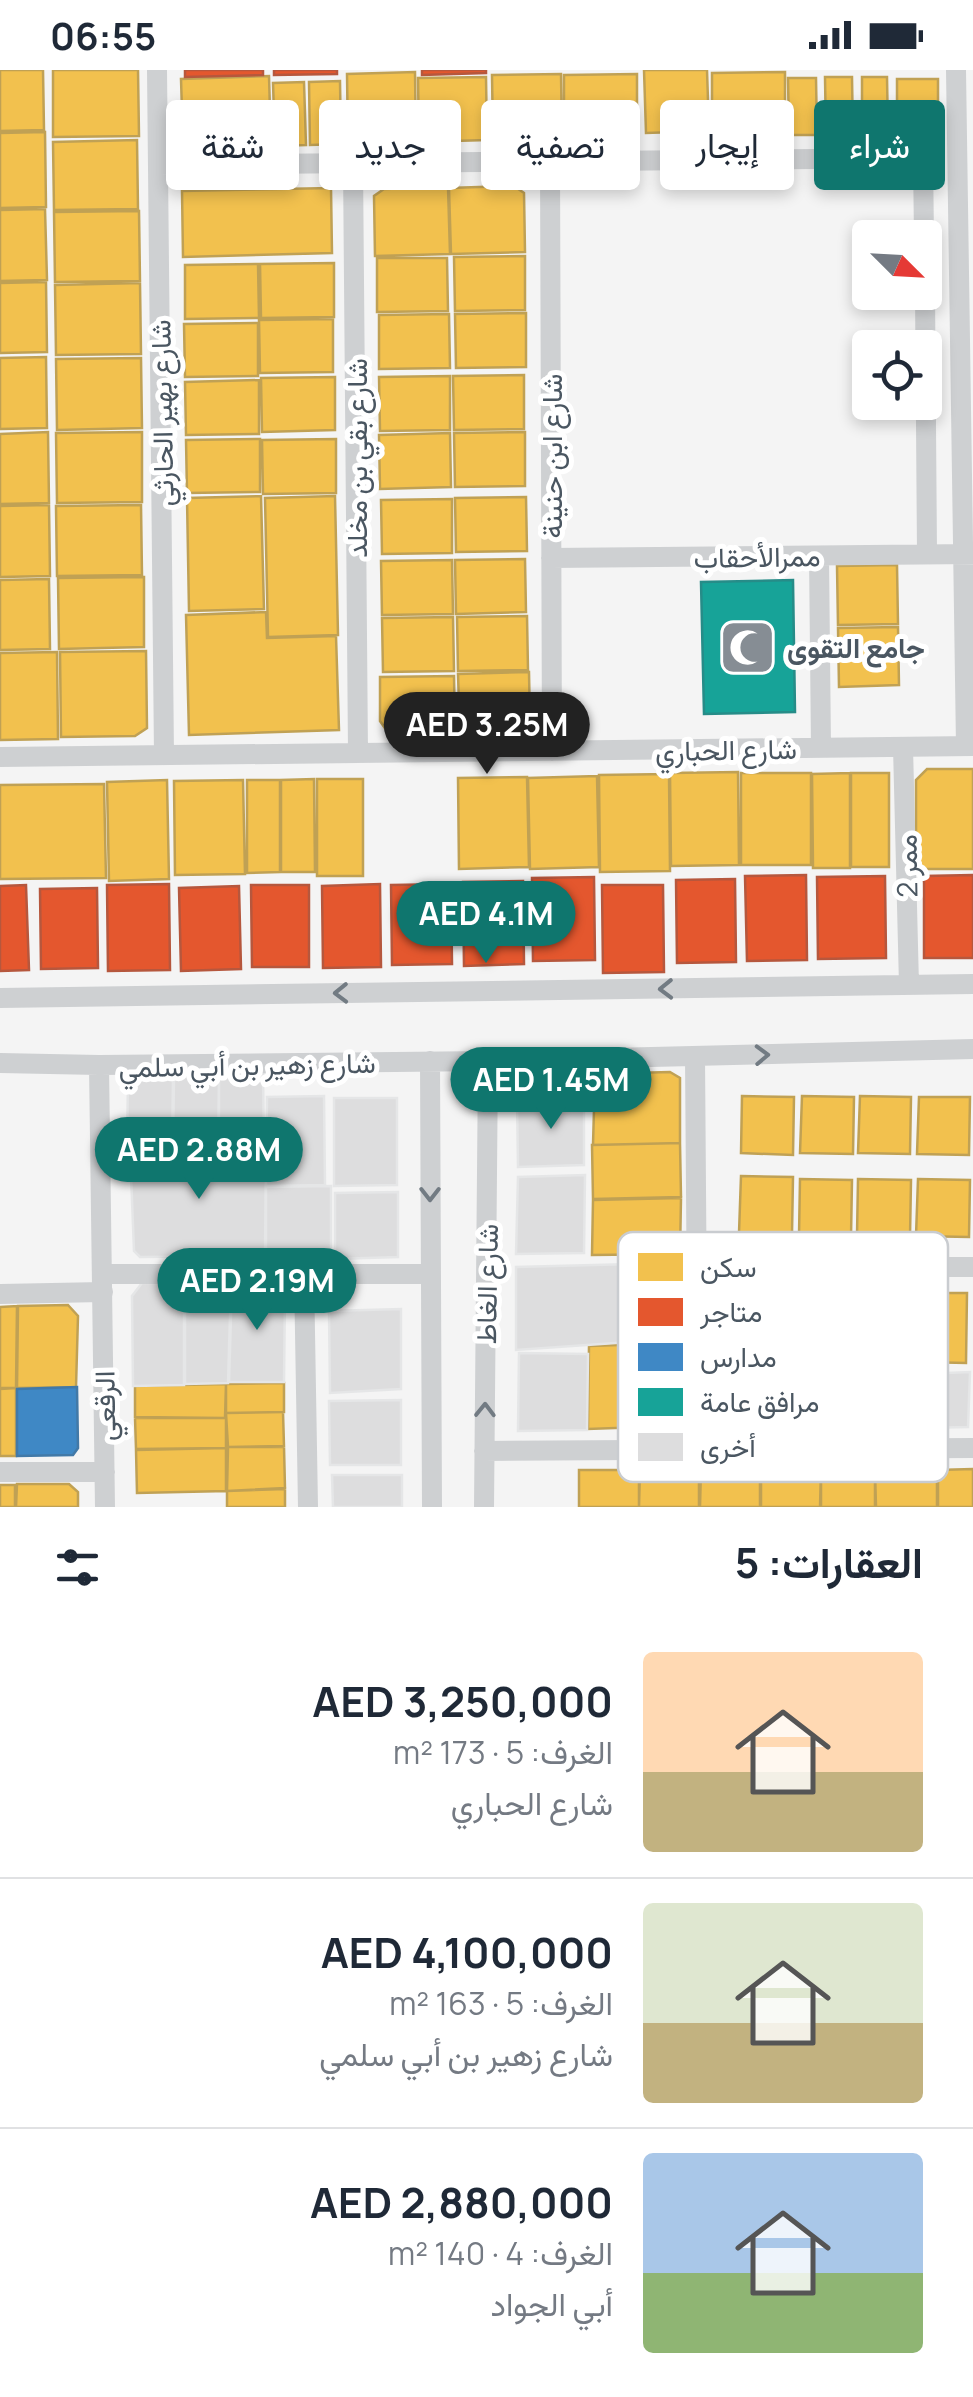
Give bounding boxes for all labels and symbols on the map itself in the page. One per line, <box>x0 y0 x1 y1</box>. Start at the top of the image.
north arrow <box>852 220 942 310</box>
street label: شارع بهير الحارثي <box>140 319 187 507</box>
street label: شارع بقي بن مخلد <box>337 358 380 558</box>
street label: شارع ابن حنينة <box>532 374 571 538</box>
street label: ممرالأحقاب <box>693 536 821 576</box>
mosque icon: جامع التقوى <box>718 617 778 677</box>
place label: جامع التقوى <box>787 628 925 668</box>
pin: AED 3.25M <box>373 692 601 777</box>
street label: شارع الحباري <box>655 729 797 774</box>
street label: ممر 2 <box>886 834 926 898</box>
pin: AED 4.1M <box>383 881 589 966</box>
one-way arrow <box>657 978 673 999</box>
one-way arrow <box>332 982 348 1004</box>
street label: شارع زهير بن أبي سلمي <box>118 1043 376 1090</box>
one-way arrow <box>755 1045 771 1066</box>
pin: AED 1.45M <box>437 1047 665 1132</box>
pin: AED 2.88M <box>85 1117 313 1202</box>
one-way arrow <box>420 1186 441 1202</box>
street label: شارع الغاط <box>466 1223 507 1345</box>
legend <box>618 1232 948 1482</box>
text: سكن <box>700 1247 757 1285</box>
pin: AED 2.19M <box>143 1248 371 1333</box>
text: متاجر <box>699 1292 763 1330</box>
text: مدارس <box>700 1337 777 1375</box>
street label: الرقعي <box>84 1370 129 1442</box>
text: مرافق عامة <box>700 1382 819 1420</box>
one-way arrow <box>474 1401 495 1417</box>
text: أخرى <box>700 1427 756 1465</box>

